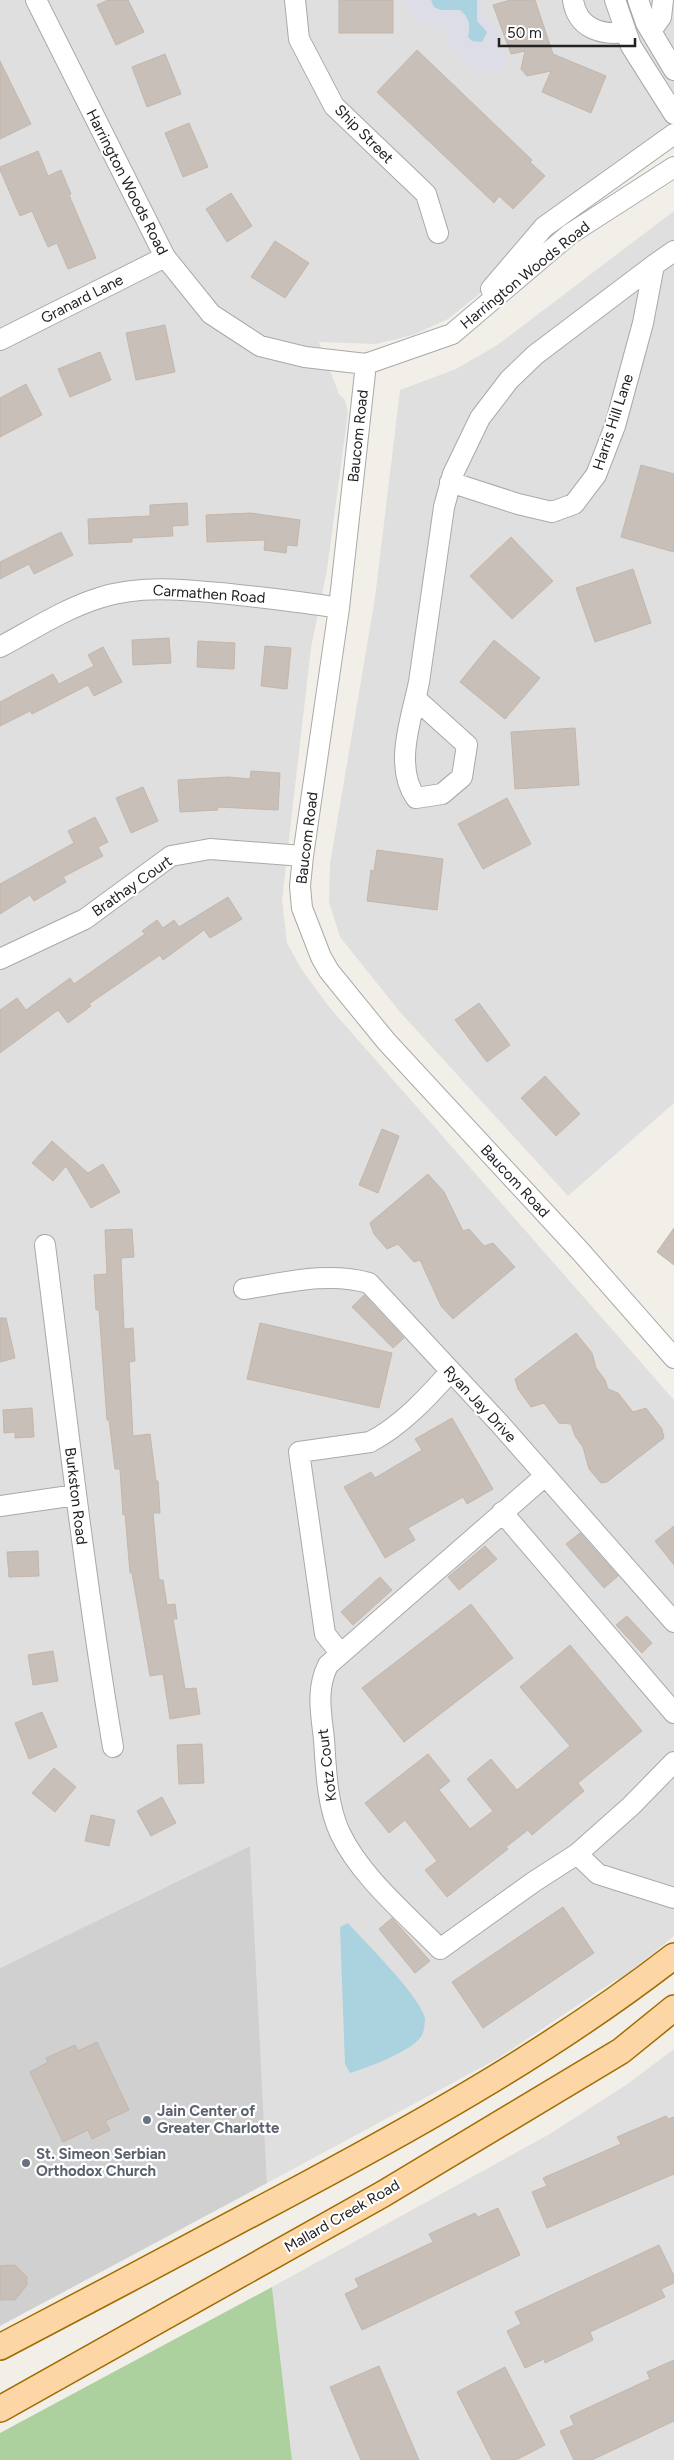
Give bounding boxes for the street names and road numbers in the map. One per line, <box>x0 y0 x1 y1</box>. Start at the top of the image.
street label: Ship Street <box>331 101 397 167</box>
street label: Harrington Woods Road <box>82 106 172 258</box>
street label: Harrington Woods Road <box>457 217 593 333</box>
street label: Granard Lane <box>38 271 126 327</box>
street label: Harris Hill Lane <box>589 372 637 472</box>
street label: Baucom Road <box>344 389 372 483</box>
street label: Carmathen Road <box>152 581 266 607</box>
street label: Baucom Road <box>292 791 322 885</box>
street label: Brathay Court <box>88 852 176 920</box>
street label: Baucom Road <box>477 1141 553 1221</box>
street label: Ryan Jay Drive <box>440 1362 520 1446</box>
street label: Burkston Road <box>61 1446 91 1546</box>
street label: Kotz Court <box>314 1727 340 1802</box>
street label: Mallard Creek Road <box>281 2176 403 2256</box>

